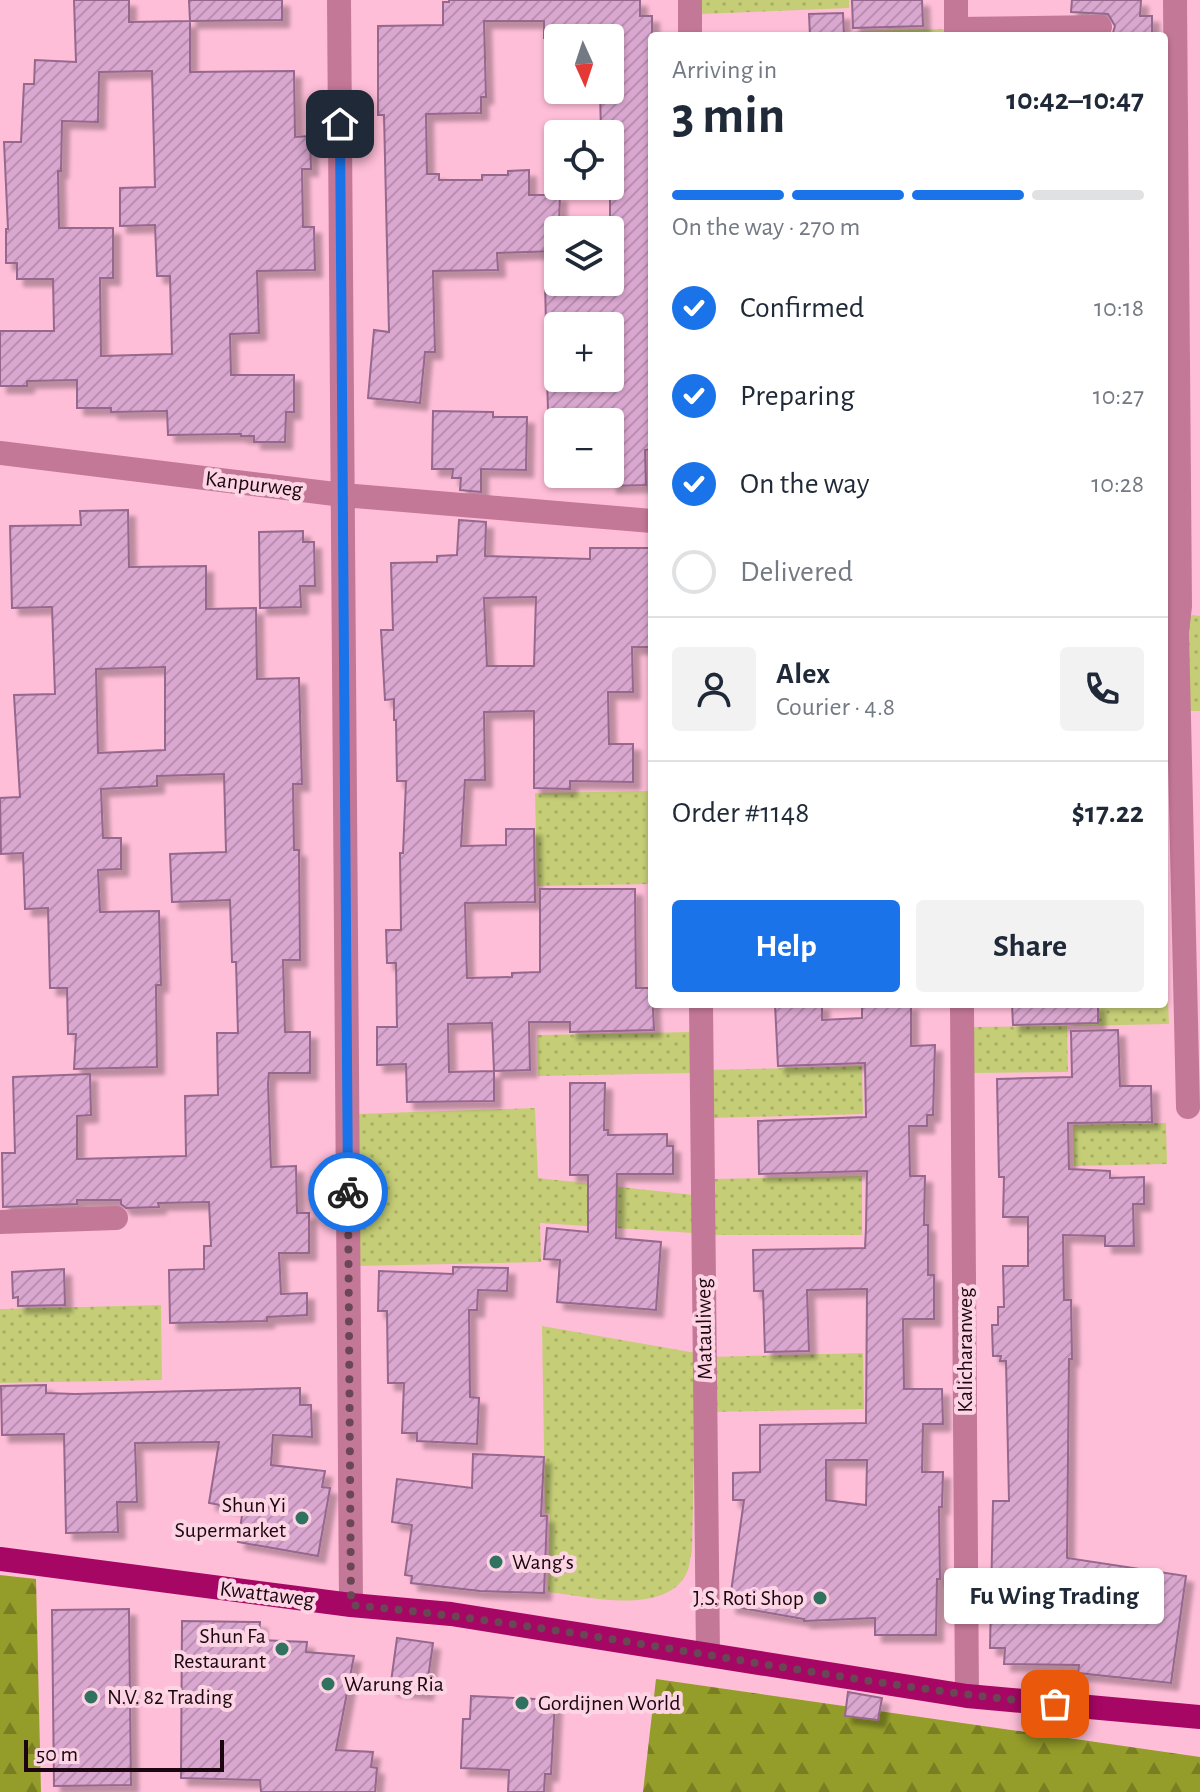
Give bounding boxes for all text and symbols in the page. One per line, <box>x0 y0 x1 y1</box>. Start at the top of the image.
north arrow <box>544 24 624 104</box>
map controls <box>544 24 624 488</box>
text: Arriving in <box>672 57 777 83</box>
text: 10:42–10:47 <box>1006 85 1144 115</box>
pin <box>306 90 374 158</box>
text: 3 min <box>672 90 785 142</box>
icon: home <box>318 102 362 146</box>
button: locate <box>544 120 624 200</box>
text: On the way · 270 m <box>672 214 860 240</box>
button: layers <box>544 216 624 296</box>
icon: check <box>672 286 716 330</box>
text: Confirmed <box>740 293 864 323</box>
text: 10:18 <box>1094 295 1144 321</box>
button: + <box>544 312 624 392</box>
icon: check <box>672 374 716 418</box>
text: Preparing <box>740 381 855 411</box>
text: 10:27 <box>1093 383 1144 409</box>
button: − <box>544 408 624 488</box>
icon: check <box>672 462 716 506</box>
street label: Kanpurweg <box>204 467 304 501</box>
text: On the way <box>740 469 869 499</box>
text: 10:28 <box>1091 471 1144 497</box>
text: Delivered <box>740 557 853 587</box>
button: person <box>672 647 756 731</box>
button: phone <box>1060 647 1144 731</box>
text: Alex <box>776 659 830 689</box>
text: Courier · 4.8 <box>776 694 895 720</box>
text: Order #1148 <box>672 798 810 828</box>
text: $17.22 <box>1072 798 1144 828</box>
button: Help <box>672 900 900 992</box>
button: Share <box>916 900 1144 992</box>
courier <box>308 1152 388 1232</box>
icon: bike <box>326 1170 370 1214</box>
street label: Matauliweg <box>692 1278 716 1380</box>
street label: Kalicharanweg <box>954 1287 976 1413</box>
place label: Shun Yi Supermarket <box>174 1494 286 1541</box>
marker: Shun Yi Supermarket <box>293 1509 311 1527</box>
place label: Wang's <box>512 1551 574 1573</box>
marker: Wang's <box>487 1553 505 1571</box>
callout: Fu Wing Trading <box>945 1568 1165 1624</box>
street label: Kwattaweg <box>218 1577 316 1611</box>
text: Fu Wing Trading <box>969 1583 1139 1609</box>
place label: J.S. Roti Shop <box>693 1587 804 1609</box>
marker: J.S. Roti Shop <box>811 1589 829 1607</box>
place label: Shun Fa Restaurant <box>173 1625 266 1672</box>
marker: Shun Fa Restaurant <box>273 1640 291 1658</box>
pin <box>1021 1670 1089 1738</box>
place label: Warung Ria <box>344 1673 444 1695</box>
marker: Warung Ria <box>319 1675 337 1693</box>
icon: bag <box>1033 1682 1077 1726</box>
place label: N.V. 82 Trading <box>107 1686 233 1708</box>
marker: N.V. 82 Trading <box>82 1688 100 1706</box>
place label: Gordijnen World <box>538 1692 681 1714</box>
marker: Gordijnen World <box>513 1694 531 1712</box>
scale bar <box>24 1736 224 1772</box>
text: 50 m <box>36 1743 78 1765</box>

